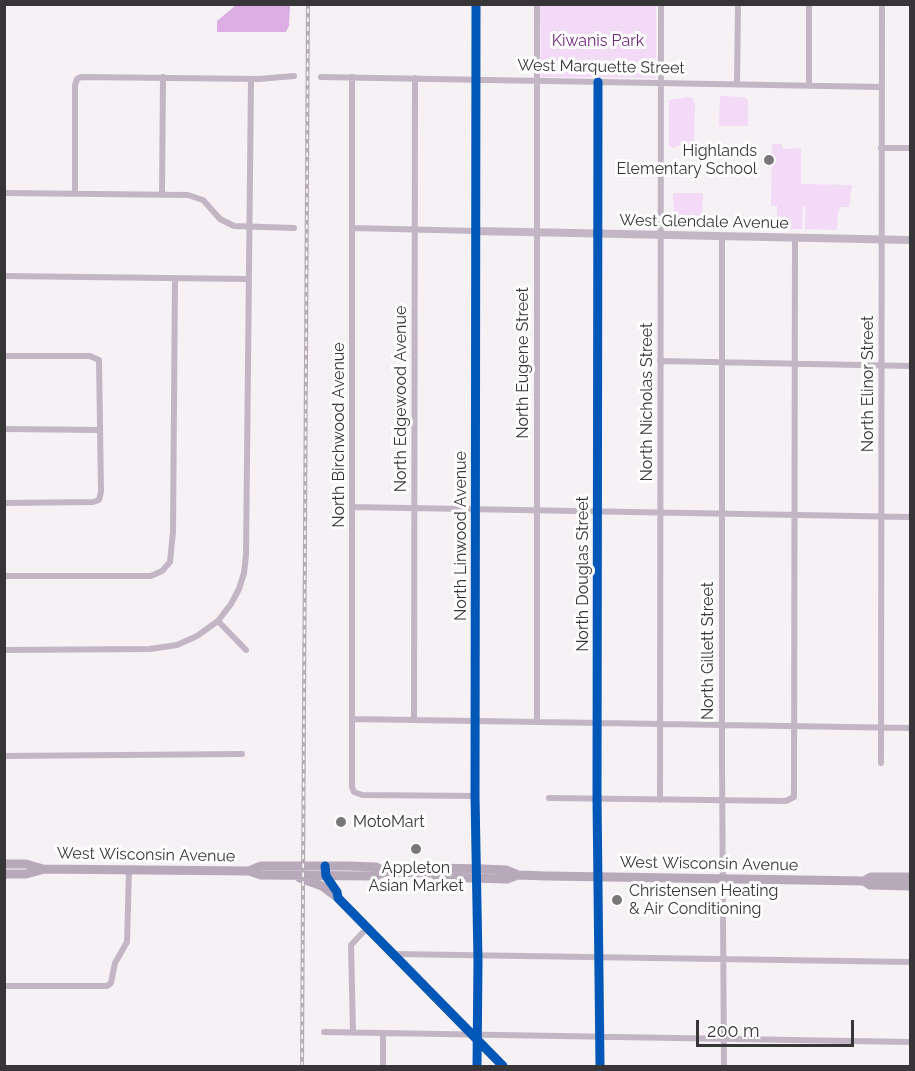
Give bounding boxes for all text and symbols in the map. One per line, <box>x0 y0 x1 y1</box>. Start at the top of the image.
park label: Kiwanis Park <box>552 31 644 51</box>
street label: West Marquette Street <box>517 56 685 78</box>
place label: Highlands Elementary School <box>617 141 757 179</box>
marker: Highlands Elementary School <box>762 153 776 167</box>
street label: West Glendale Avenue <box>619 211 789 233</box>
street label: North Eugene Street <box>513 287 533 439</box>
street label: North Edgewood Avenue <box>391 306 411 492</box>
street label: North Elinor Street <box>858 316 878 452</box>
street label: North Nicholas Street <box>637 323 657 481</box>
street label: North Birchwood Avenue <box>329 342 349 528</box>
street label: North Linwood Avenue <box>451 451 471 621</box>
street label: North Douglas Street <box>573 496 593 652</box>
street label: North Gillett Street <box>698 582 718 720</box>
place label: MotoMart <box>353 812 425 832</box>
marker: MotoMart <box>334 815 348 829</box>
marker: Appleton Asian Market <box>409 842 423 856</box>
street label: West Wisconsin Avenue <box>57 844 235 866</box>
street label: West Wisconsin Avenue <box>620 853 798 875</box>
place label: Appleton Asian Market <box>368 858 464 896</box>
place label: Christensen Heating & Air Conditioning <box>629 881 778 919</box>
marker: Christensen Heating & Air Conditioning <box>610 893 624 907</box>
scale bar <box>699 1008 856 1046</box>
text: 200 m <box>707 1020 760 1041</box>

